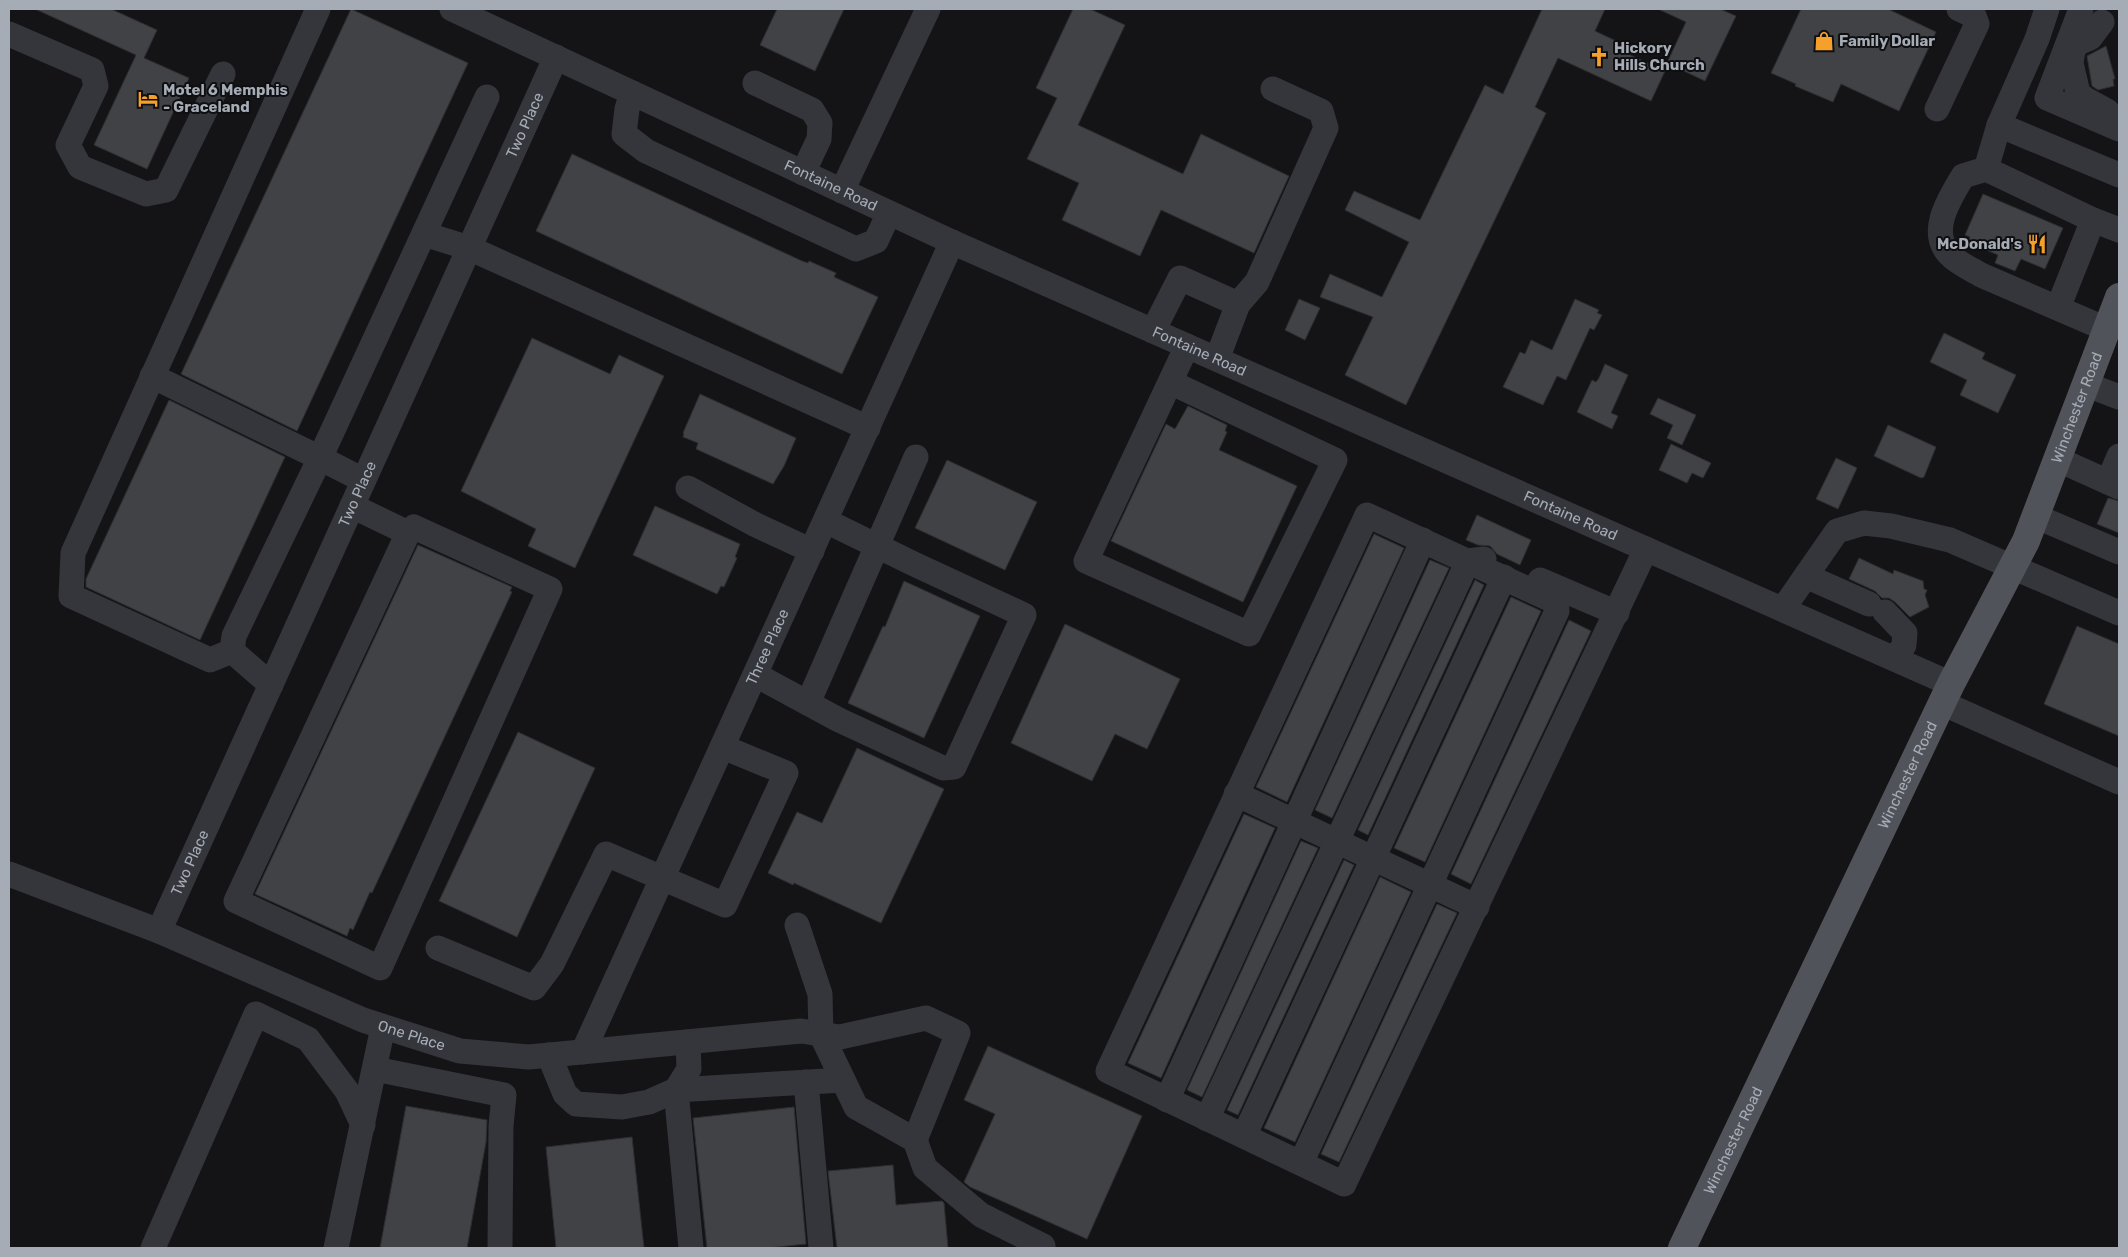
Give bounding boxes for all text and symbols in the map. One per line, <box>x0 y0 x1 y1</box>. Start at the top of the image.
shop icon: Family Dollar <box>1813 30 1835 52</box>
place label: Family Dollar <box>1839 32 1935 50</box>
place label: Hickory Hills Church <box>1614 39 1705 74</box>
church icon: Hickory Hills Church <box>1588 46 1610 68</box>
place label: Motel 6 Memphis - Graceland <box>163 81 288 116</box>
hotel icon: Motel 6 Memphis - Graceland <box>137 88 159 110</box>
street label: Two Place <box>502 90 548 161</box>
street label: Fontaine Road <box>781 156 880 215</box>
restaurant icon: McDonald's <box>2026 233 2048 255</box>
place label: McDonald's <box>1937 235 2022 253</box>
street label: Fontaine Road <box>1150 323 1249 380</box>
street label: Winchester Road <box>2048 350 2106 466</box>
street label: Two Place <box>335 458 380 530</box>
street label: Fontaine Road <box>1521 487 1620 544</box>
street label: Three Place <box>742 606 793 688</box>
street label: Winchester Road <box>1874 718 1941 832</box>
street label: Two Place <box>167 827 213 898</box>
street label: One Place <box>376 1016 447 1055</box>
street label: Winchester Road <box>1700 1084 1767 1197</box>

